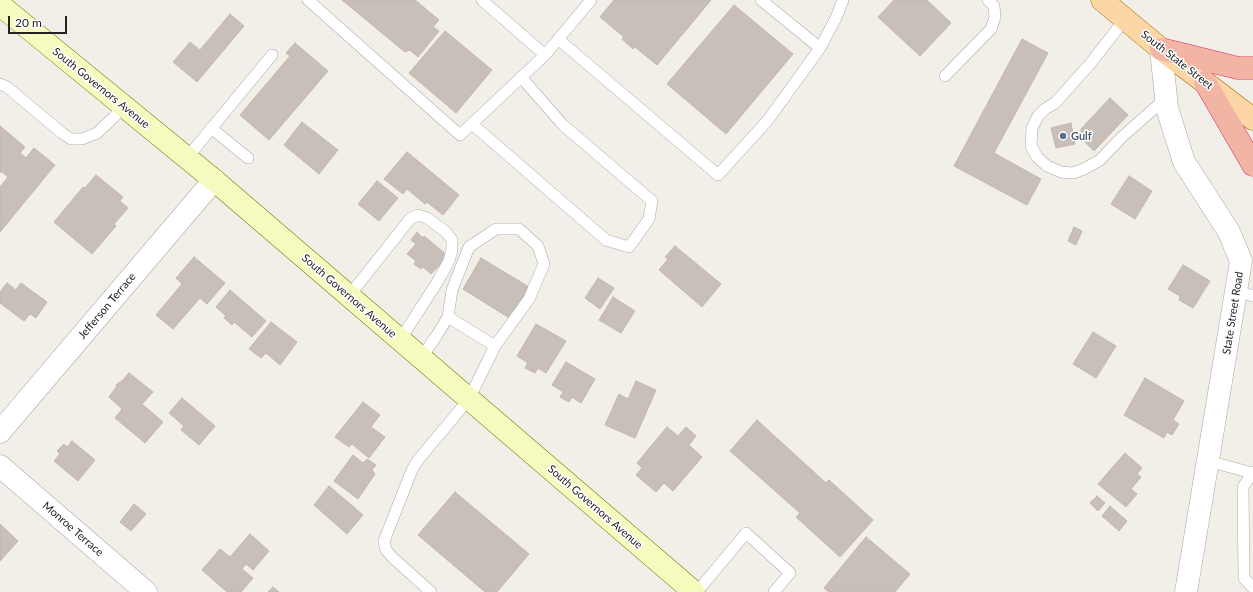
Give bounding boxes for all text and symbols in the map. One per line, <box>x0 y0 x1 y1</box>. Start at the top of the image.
scale bar <box>10 8 69 34</box>
text: 20 m <box>15 15 42 30</box>
street label: South State Street <box>1138 28 1216 92</box>
street label: South Governors Avenue <box>50 45 152 131</box>
place label: Gulf <box>1071 129 1092 143</box>
marker: Gulf <box>1058 131 1068 141</box>
street label: South Governors Avenue <box>299 251 399 341</box>
street label: Jefferson Terrace <box>75 270 139 342</box>
street label: State Street Road <box>1220 271 1246 355</box>
street label: South Governors Avenue <box>545 462 645 552</box>
street label: Monroe Terrace <box>40 499 106 559</box>

